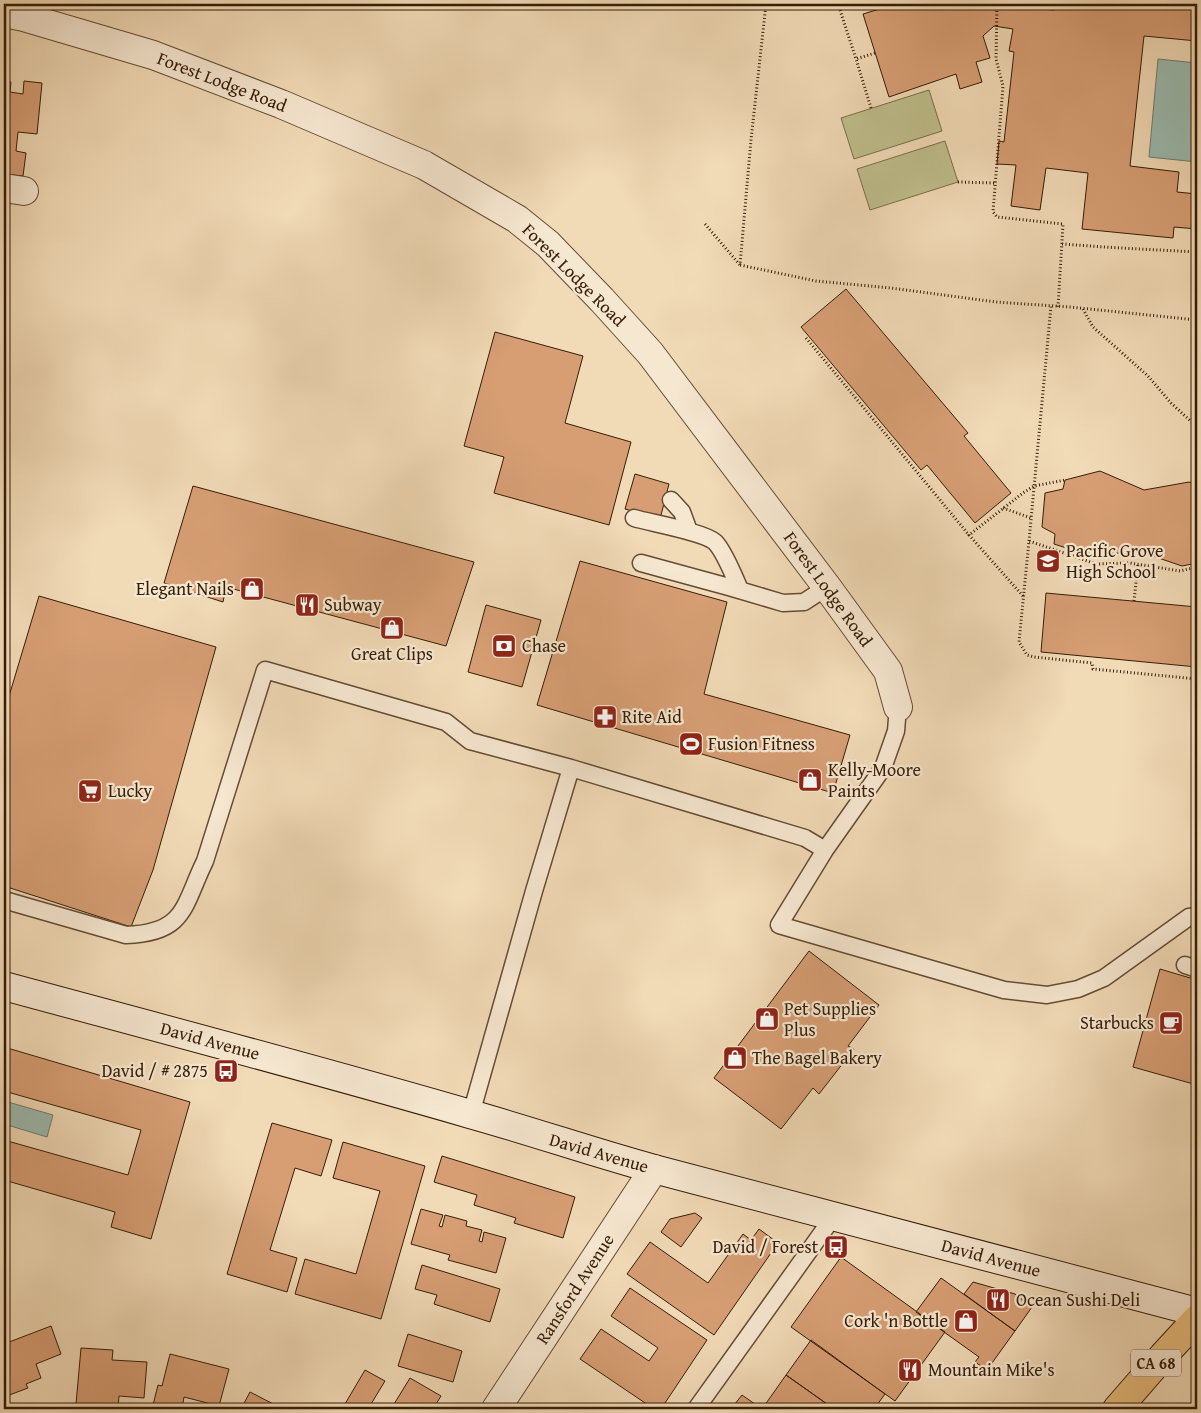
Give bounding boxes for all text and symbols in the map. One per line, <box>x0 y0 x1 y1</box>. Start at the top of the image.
street label: Forest Lodge Road <box>153 44 291 119</box>
street label: Forest Lodge Road <box>516 217 633 333</box>
street label: Forest Lodge Road <box>777 525 880 652</box>
place label: Pacific Grove High School <box>1066 537 1164 585</box>
school or university icon: Pacific Grove High School <box>1035 548 1061 574</box>
place label: Elegant Nails <box>136 575 234 602</box>
shop icon: Elegant Nails <box>239 576 265 602</box>
place label: Subway <box>324 591 382 618</box>
restaurant icon: Subway <box>294 592 320 618</box>
shop icon: Great Clips <box>379 615 405 641</box>
place label: Chase <box>522 632 566 659</box>
bank icon: Chase <box>491 633 517 659</box>
place label: Great Clips <box>351 640 433 667</box>
place label: Rite Aid <box>622 703 682 730</box>
pharmacy icon: Rite Aid <box>592 704 618 730</box>
place label: Fusion Fitness <box>708 730 815 757</box>
sports icon: Fusion Fitness <box>678 731 704 757</box>
place label: Kelly-Moore Paints <box>828 756 921 804</box>
shop icon: Kelly-Moore Paints <box>797 767 823 793</box>
place label: Lucky <box>108 777 152 804</box>
supermarket icon: Lucky <box>77 778 103 804</box>
place label: Pet Supplies Plus <box>784 995 876 1043</box>
shop icon: Pet Supplies Plus <box>754 1006 780 1032</box>
place label: Starbucks <box>1080 1009 1154 1036</box>
cafe icon: Starbucks <box>1158 1010 1184 1036</box>
street label: David Avenue <box>157 1014 263 1067</box>
place label: The Bagel Bakery <box>752 1044 882 1071</box>
shop icon: The Bagel Bakery <box>722 1045 748 1071</box>
place label: David / # 2875 <box>101 1057 208 1084</box>
bus stop icon: David / # 2875 <box>213 1058 239 1084</box>
street label: David Avenue <box>546 1125 652 1180</box>
street label: Ransford Avenue <box>529 1228 621 1349</box>
street label: David Avenue <box>938 1231 1044 1284</box>
place label: David / Forest <box>712 1233 819 1260</box>
bus stop icon: David / Forest <box>823 1234 849 1260</box>
place label: Ocean Sushi Deli <box>1016 1286 1140 1313</box>
restaurant icon: Ocean Sushi Deli <box>985 1287 1011 1313</box>
place label: Cork 'n Bottle <box>844 1307 948 1334</box>
shop icon: Cork 'n Bottle <box>953 1308 979 1334</box>
road number: CA 68 <box>1131 1350 1181 1376</box>
place label: Mountain Mike's <box>928 1356 1055 1383</box>
restaurant icon: Mountain Mike's <box>897 1357 923 1383</box>

